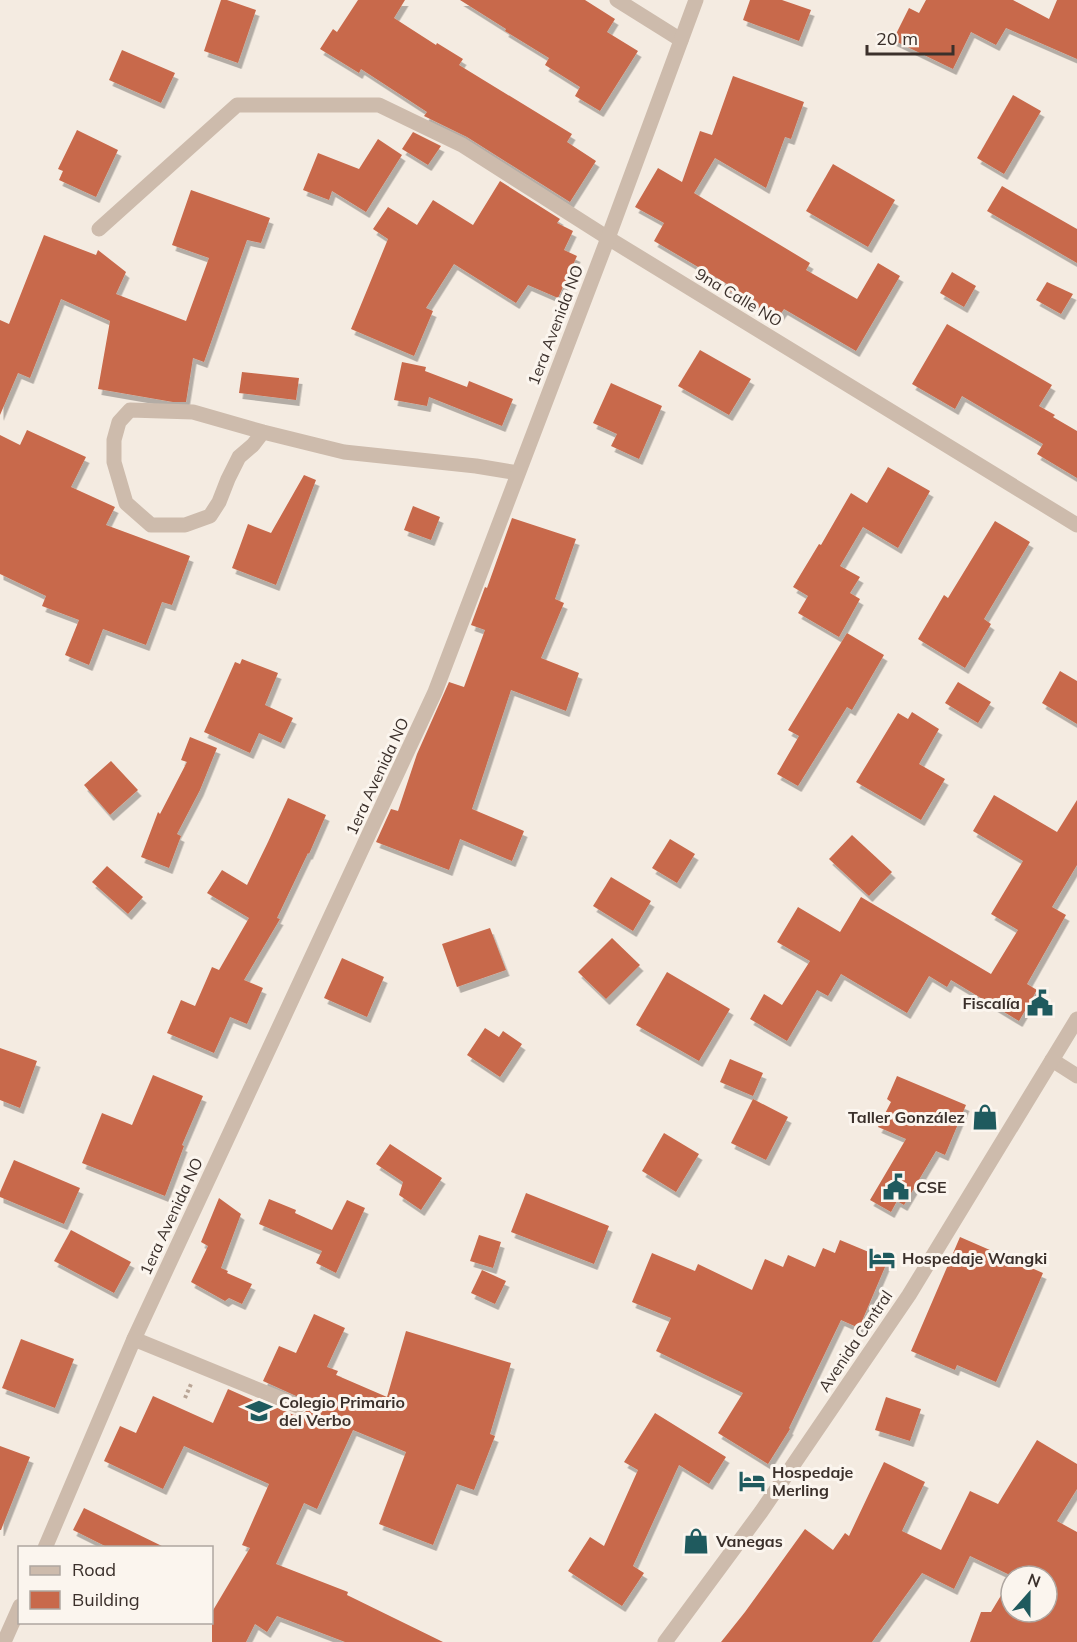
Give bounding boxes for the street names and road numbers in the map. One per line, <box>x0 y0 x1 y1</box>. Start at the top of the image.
street label: 1era Avenida NO <box>523 262 587 388</box>
street label: 9na Calle NO <box>692 263 786 331</box>
street label: 1era Avenida NO <box>341 714 413 838</box>
street label: 1era Avenida NO <box>135 1154 207 1278</box>
street label: Avenida Central <box>814 1286 896 1396</box>

